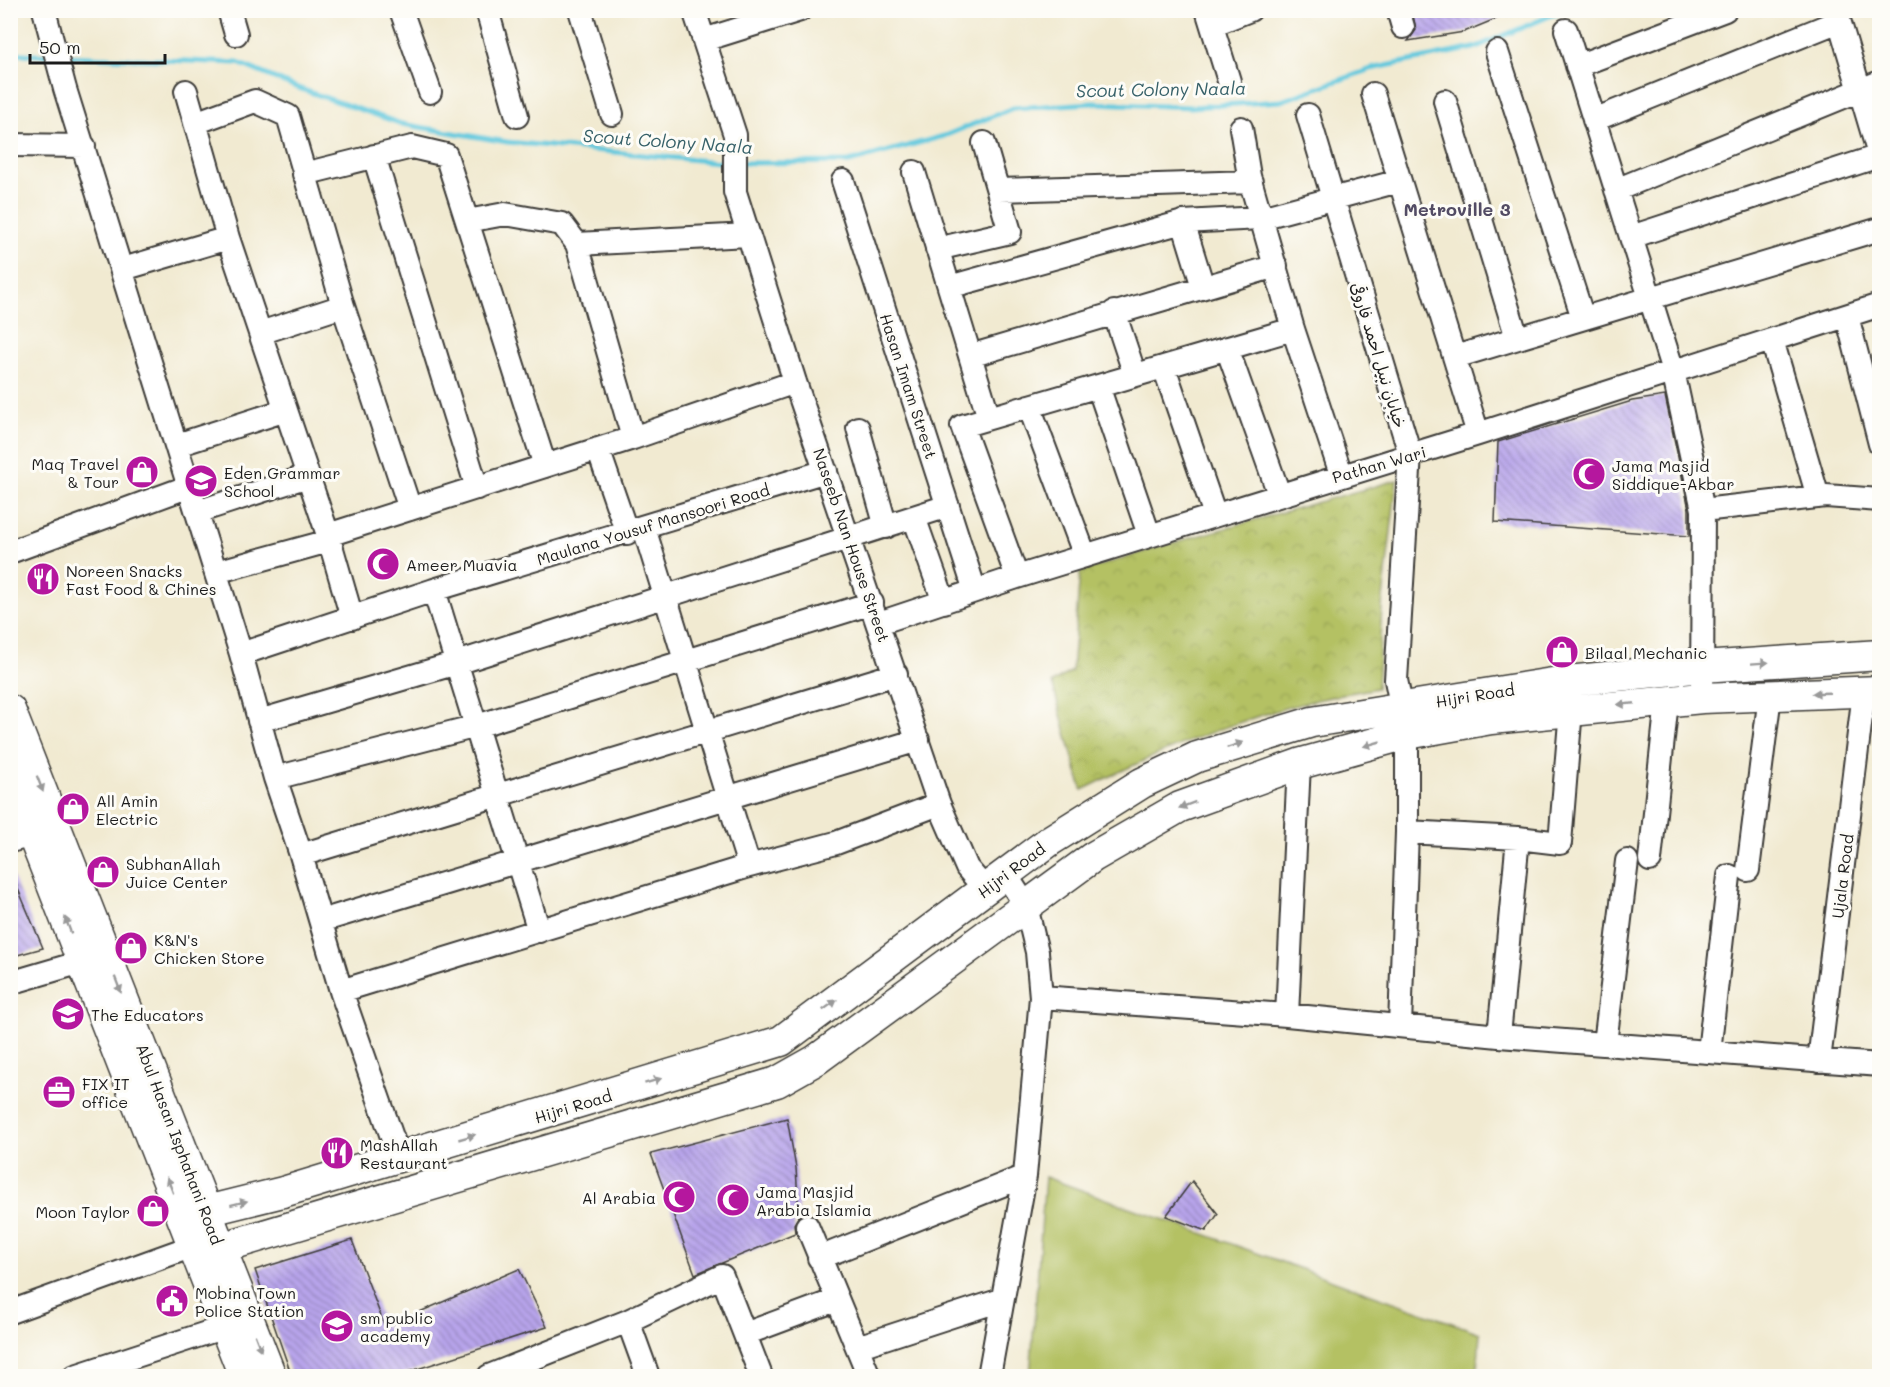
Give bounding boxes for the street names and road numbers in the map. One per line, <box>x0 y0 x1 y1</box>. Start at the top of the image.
street label: خیابانِ نبیل احمد فاروقی <box>1345 280 1411 431</box>
street label: Hasan Imam Street <box>876 311 942 461</box>
street label: Pathan Wari <box>1330 441 1428 487</box>
street label: Naseeb Nan House Street <box>809 445 895 645</box>
street label: Maulana Yousuf Mansoori Road <box>534 479 772 569</box>
street label: Hijri Road <box>1434 678 1516 712</box>
street label: Ujala Road <box>1826 833 1858 919</box>
street label: Hijri Road <box>973 838 1049 902</box>
street label: Abul Hasan Isphahani Road <box>132 1041 228 1247</box>
street label: Hijri Road <box>532 1084 614 1128</box>

